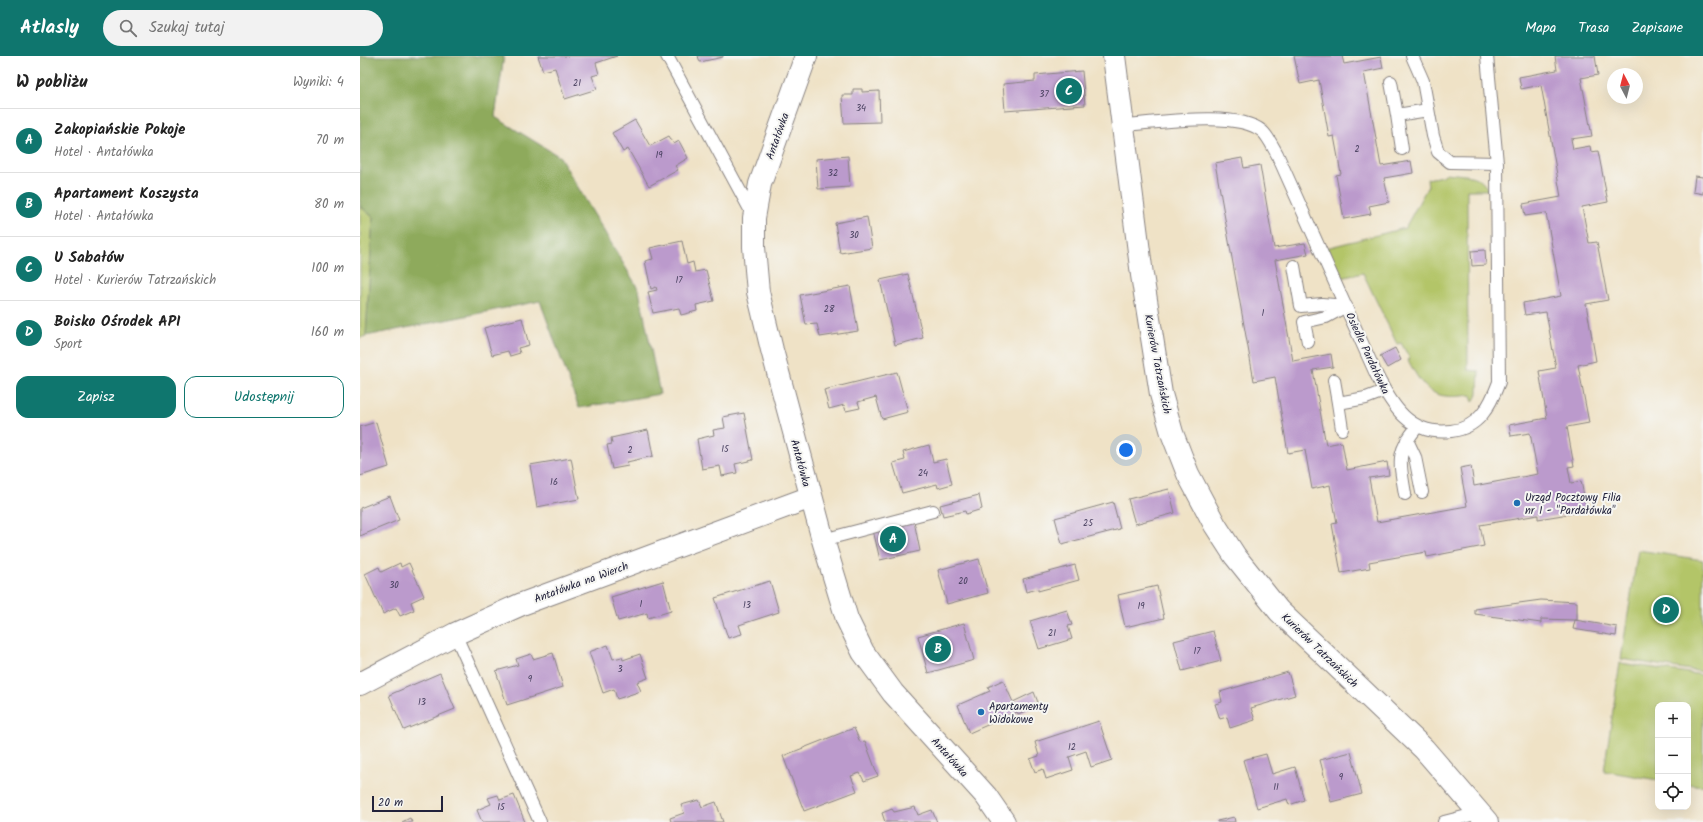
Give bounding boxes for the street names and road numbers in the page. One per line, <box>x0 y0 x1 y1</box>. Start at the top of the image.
street label: Antałówka <box>761 110 795 162</box>
street label: Osiedle Pardałówka <box>1340 309 1394 397</box>
street label: Kurierów Tatrzańskich <box>1139 313 1176 416</box>
street label: Antałówka <box>785 437 815 489</box>
street label: Antałówka na Wierch <box>532 558 631 608</box>
street label: Kurierów Tatrzańskich <box>1277 609 1362 693</box>
street label: Antałówka <box>926 734 972 782</box>

